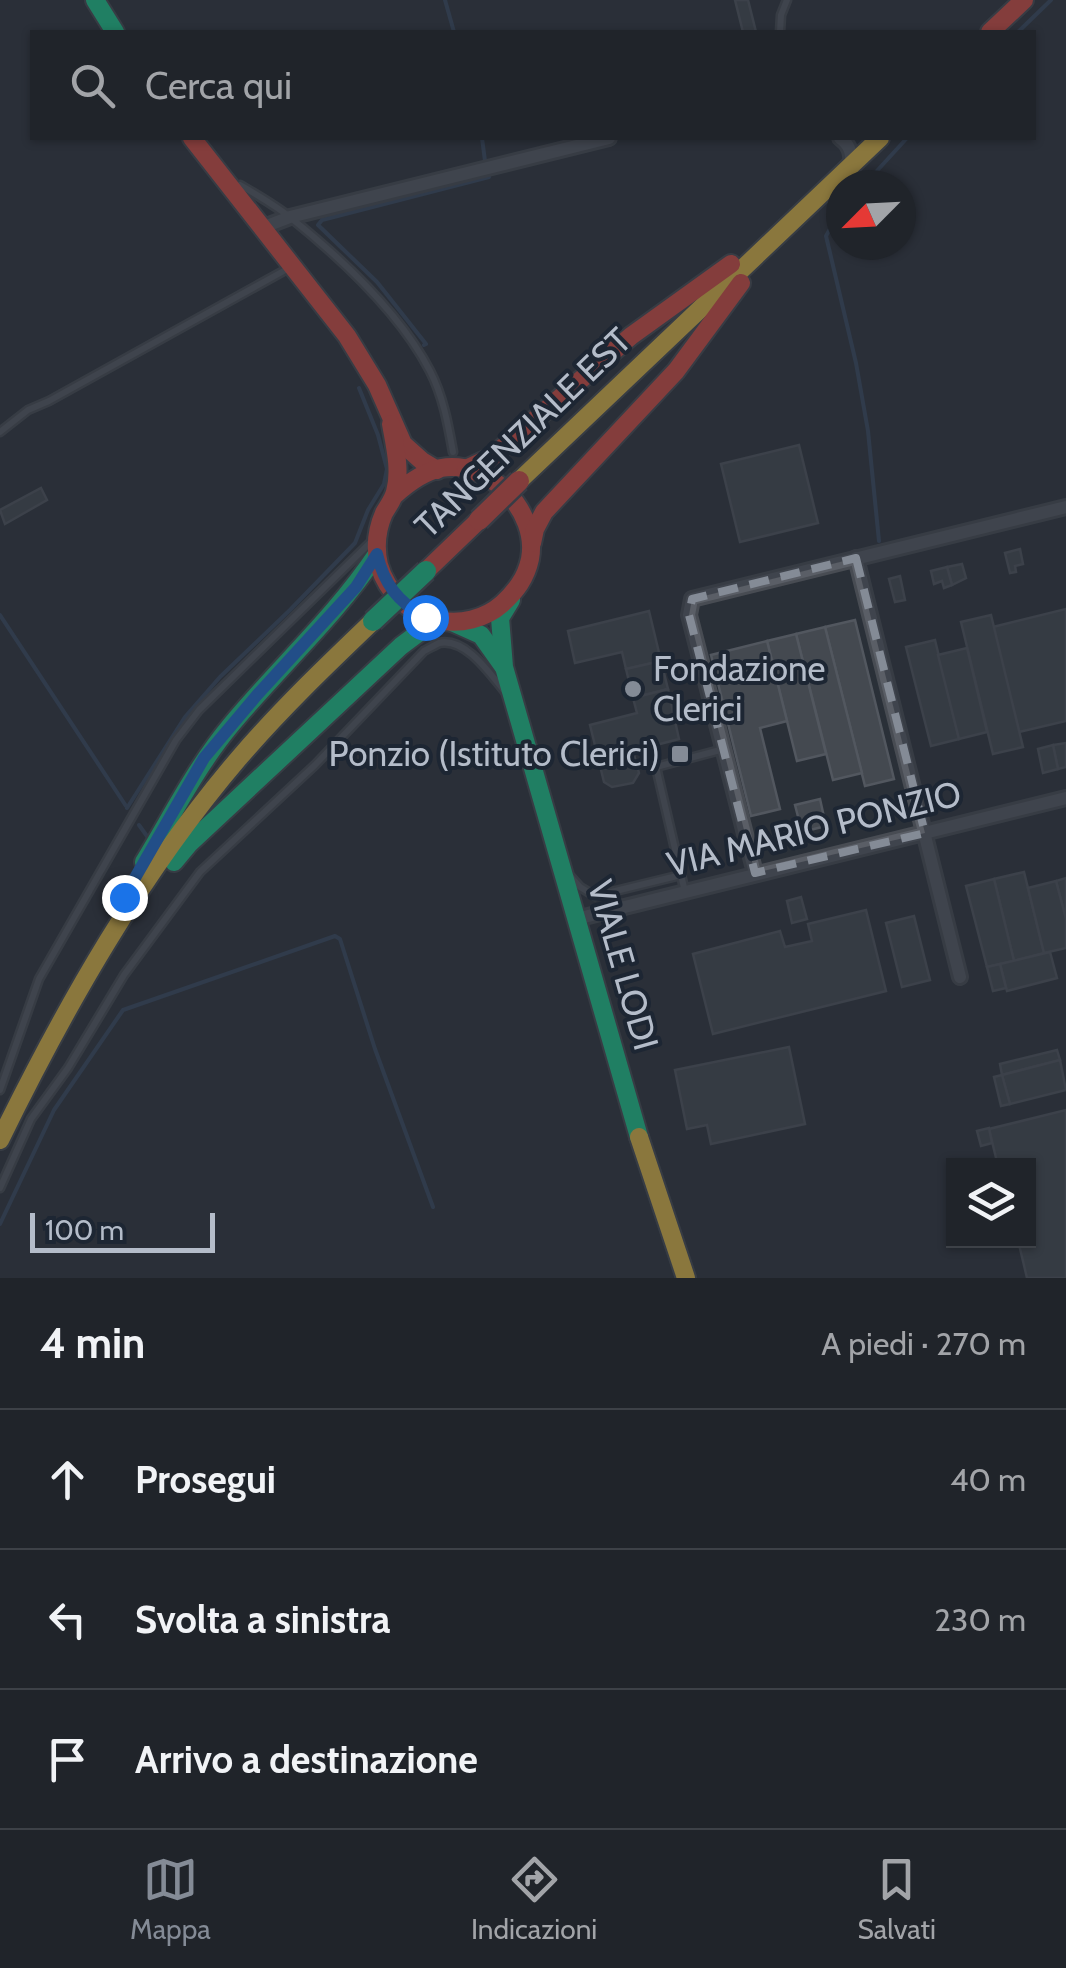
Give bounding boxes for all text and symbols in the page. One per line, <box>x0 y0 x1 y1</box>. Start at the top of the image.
search box <box>30 30 1036 140</box>
icon: search <box>65 58 120 113</box>
text: Cerca qui <box>145 62 292 109</box>
north arrow <box>826 170 916 260</box>
street label: TANGENZIALE EST <box>406 318 640 547</box>
route start <box>403 595 449 641</box>
place label: Fondazione Clerici <box>653 647 825 730</box>
marker: Fondazione Clerici <box>622 678 644 700</box>
place label: Ponzio (Istituto Clerici) <box>329 732 660 775</box>
marker: Ponzio (Istituto Clerici) <box>669 743 691 765</box>
street label: VIA MARIO PONZIO <box>663 771 965 886</box>
route end <box>102 875 148 921</box>
street label: VIALE LODI <box>579 875 668 1055</box>
map controls <box>946 1158 1036 1248</box>
button: layers <box>946 1158 1036 1248</box>
scale bar <box>30 1208 215 1252</box>
text: 100 m <box>45 1213 124 1247</box>
text: 4 min <box>40 1317 145 1369</box>
text: A piedi · 270 m <box>821 1324 1026 1363</box>
icon: ahead <box>40 1452 95 1507</box>
text: Prosegui <box>135 1456 276 1503</box>
text: 40 m <box>950 1460 1026 1499</box>
icon: left <box>40 1592 95 1647</box>
text: Svolta a sinistra <box>135 1596 390 1643</box>
text: 230 m <box>934 1600 1026 1639</box>
icon: arrive <box>40 1732 95 1787</box>
text: Arrivo a destinazione <box>135 1736 478 1783</box>
tab: Mappa <box>130 1852 211 1946</box>
tab: Indicazioni <box>471 1852 597 1946</box>
tab: Salvati <box>858 1852 936 1946</box>

